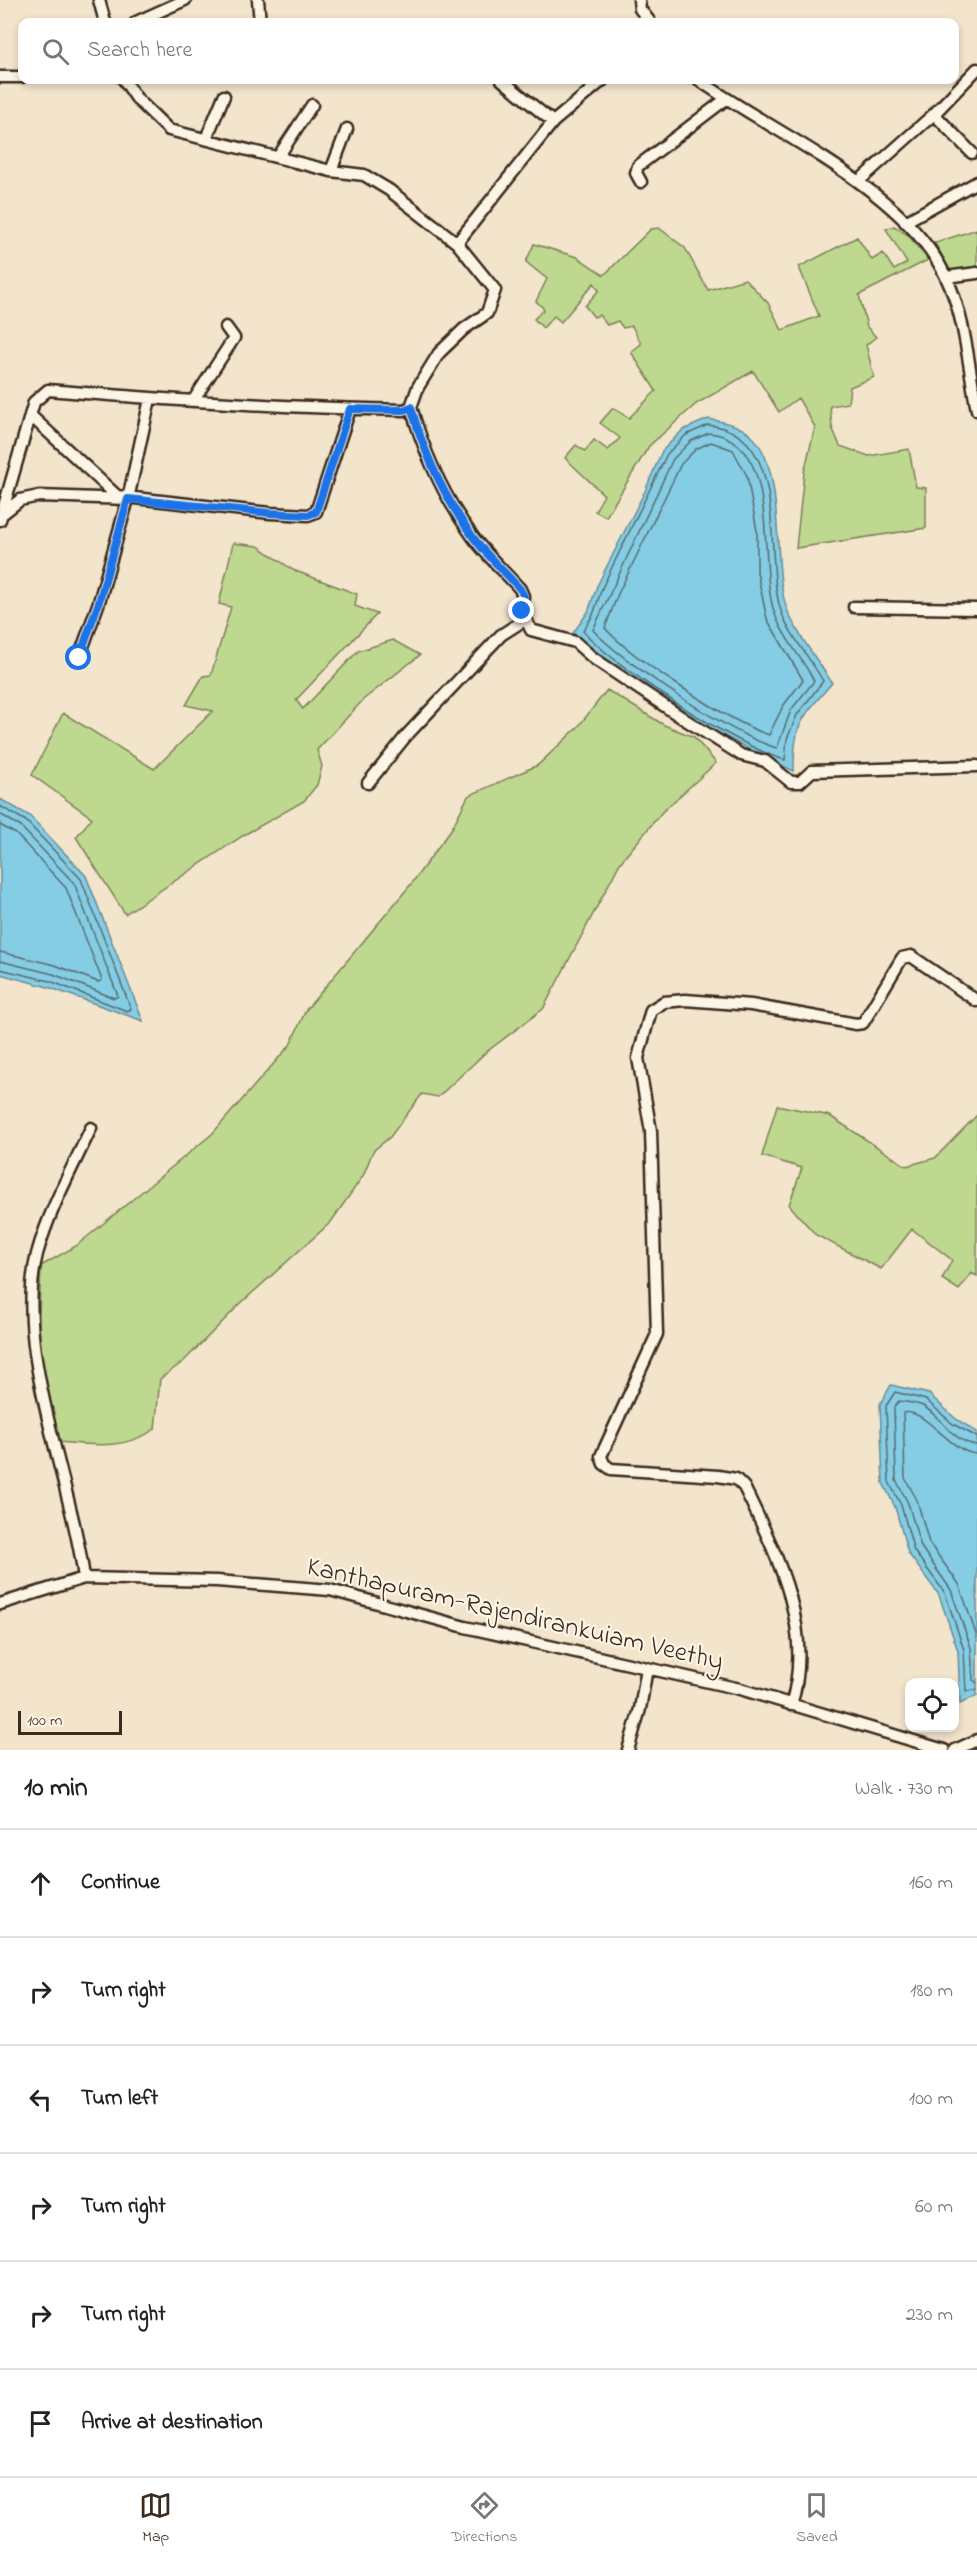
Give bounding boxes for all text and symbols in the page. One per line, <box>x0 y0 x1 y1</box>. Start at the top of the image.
search box <box>18 18 959 84</box>
icon: search <box>39 35 72 68</box>
text: Search here <box>87 35 192 67</box>
route end <box>508 597 534 623</box>
route start <box>65 644 91 670</box>
street label: Kanthapuram-Rajendirankuiam Veethy <box>303 1548 727 1682</box>
map controls <box>905 1678 959 1732</box>
button: locate <box>905 1678 959 1732</box>
scale bar <box>18 1708 122 1736</box>
text: 100 m <box>27 1709 62 1733</box>
text: 10 min <box>24 1770 88 1808</box>
text: Walk · 730 m <box>855 1775 953 1804</box>
icon: ahead <box>24 1867 57 1900</box>
text: Continue <box>81 1867 160 1899</box>
text: 160 m <box>909 1869 953 1898</box>
icon: right <box>24 1975 57 2008</box>
text: Turn right <box>81 1975 166 2007</box>
text: 180 m <box>910 1977 953 2006</box>
icon: left <box>24 2083 57 2116</box>
text: Turn left <box>81 2083 158 2115</box>
text: 100 m <box>909 2085 953 2114</box>
icon: right <box>24 2191 57 2224</box>
text: Turn right <box>81 2191 166 2223</box>
text: 60 m <box>915 2193 953 2222</box>
icon: right <box>24 2299 57 2332</box>
text: Turn right <box>81 2299 166 2331</box>
text: 230 m <box>906 2301 953 2330</box>
icon: arrive <box>24 2407 57 2440</box>
text: Arrive at destination <box>81 2407 263 2439</box>
tab: Map <box>139 2489 172 2549</box>
tab: Directions <box>451 2489 517 2549</box>
tab: Saved <box>796 2489 838 2549</box>

